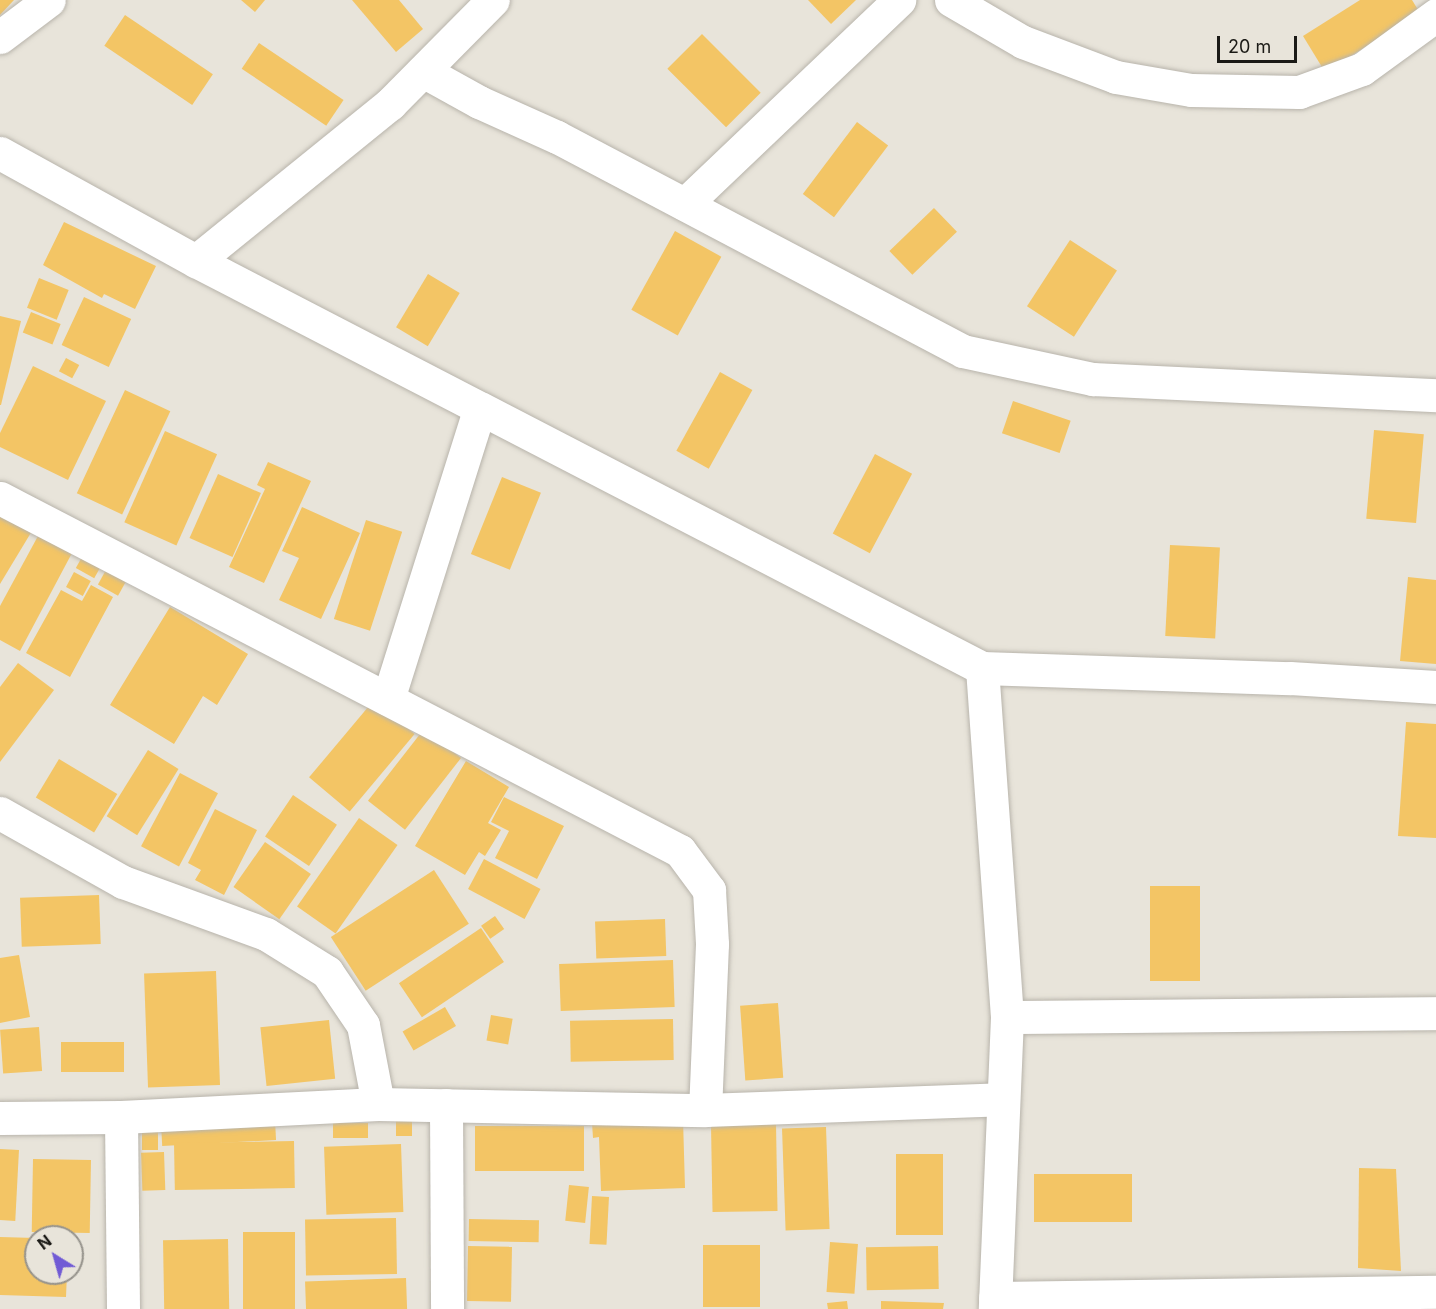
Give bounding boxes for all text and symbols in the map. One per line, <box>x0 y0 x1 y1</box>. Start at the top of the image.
scale bar <box>1220 24 1300 62</box>
text: 20 m <box>1228 36 1271 57</box>
north arrow <box>24 1225 84 1285</box>
text: N <box>33 1231 55 1254</box>

